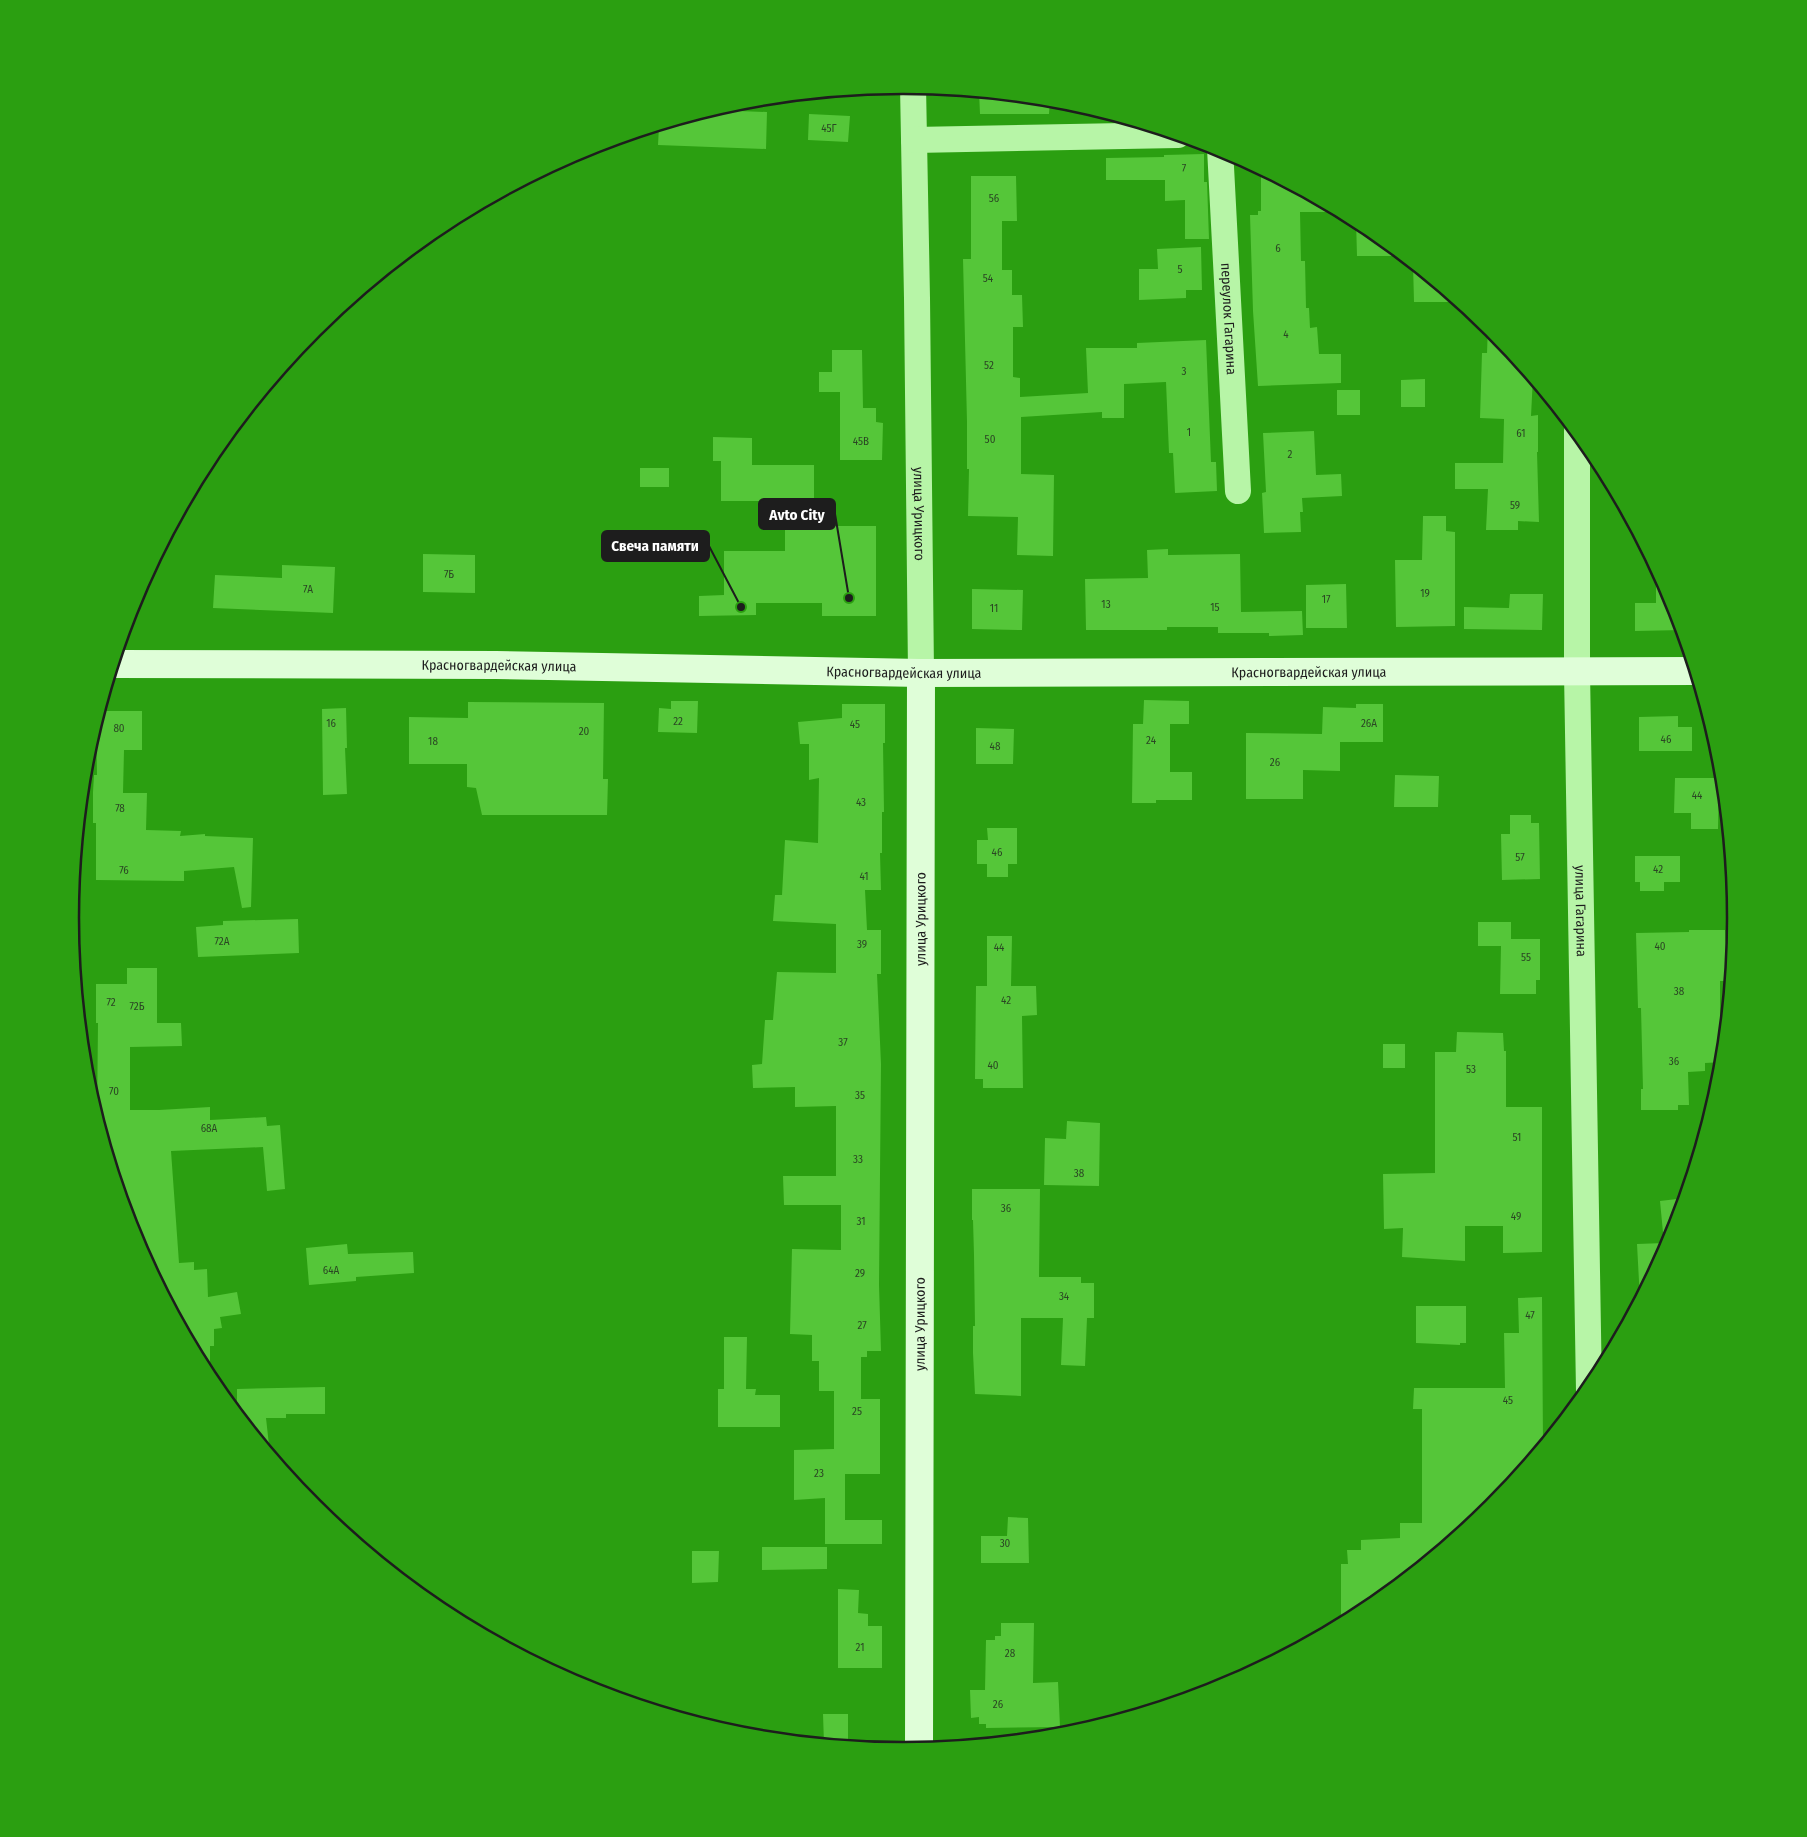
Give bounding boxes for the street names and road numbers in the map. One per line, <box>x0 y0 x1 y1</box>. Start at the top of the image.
street label: переулок Гагарина <box>1218 262 1240 375</box>
street label: улица Урицкого <box>910 467 928 561</box>
street label: Красногвардейская улица <box>421 656 577 675</box>
street label: Красногвардейская улица <box>826 663 982 682</box>
street label: Красногвардейская улица <box>1231 663 1387 681</box>
street label: улица Гагарина <box>1572 865 1590 957</box>
street label: улица Урицкого <box>912 872 929 966</box>
street label: улица Урицкого <box>911 1277 928 1371</box>

